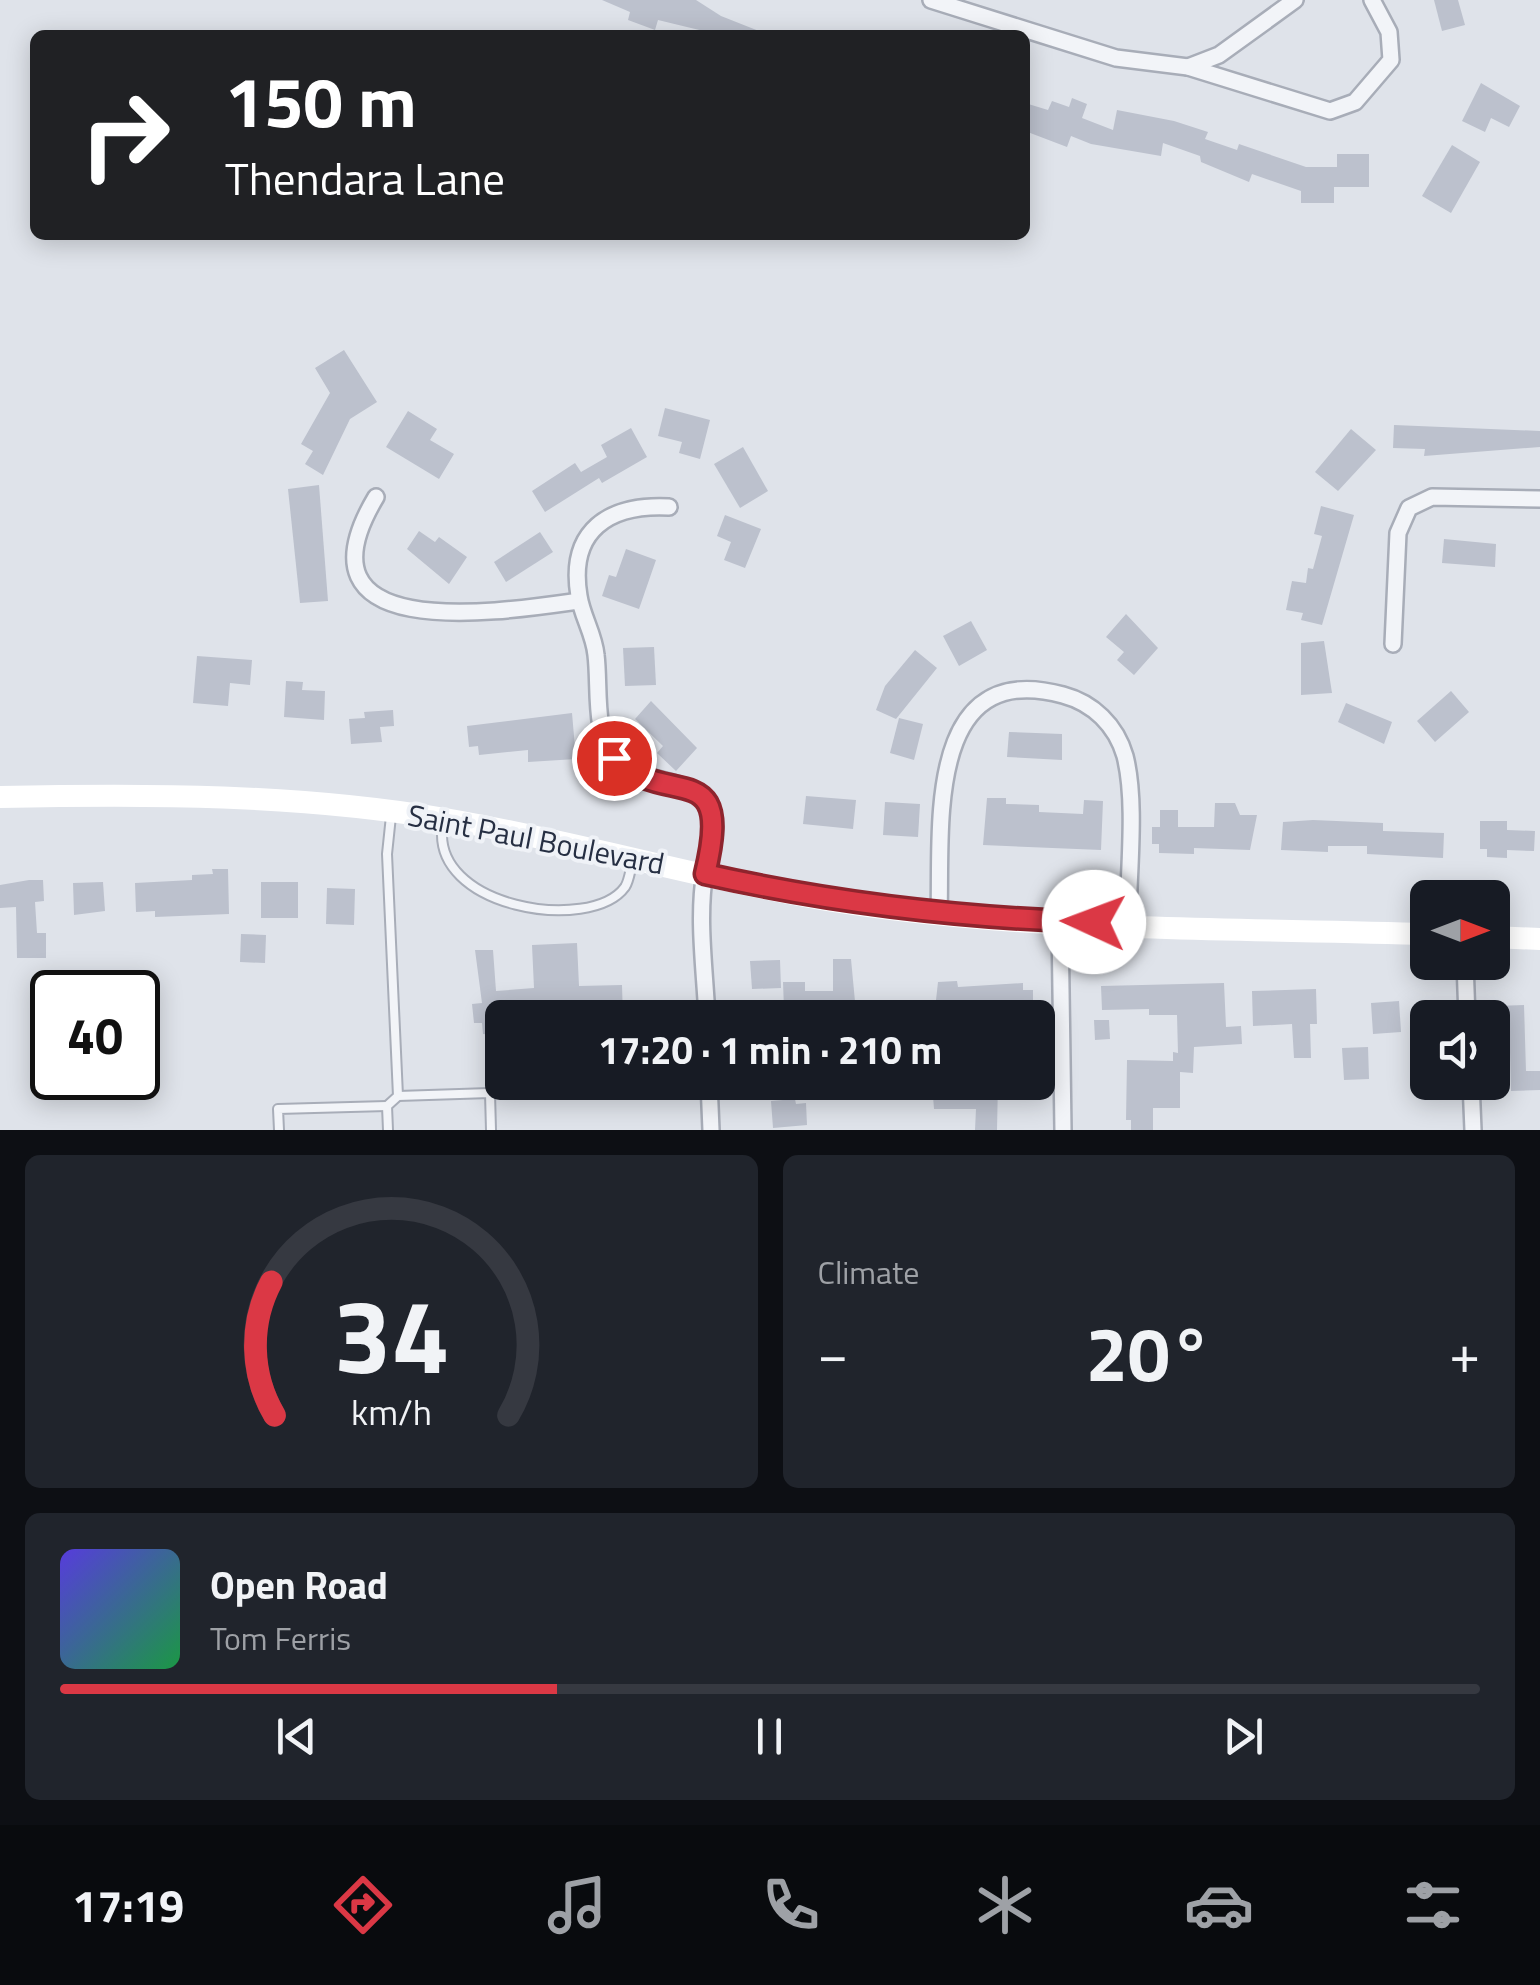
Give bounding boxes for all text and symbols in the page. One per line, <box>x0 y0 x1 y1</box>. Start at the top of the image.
text: 150 m <box>225 48 417 154</box>
icon: right <box>60 70 190 200</box>
text: Thendara Lane <box>225 144 505 212</box>
pin <box>572 716 657 801</box>
icon: arrive <box>587 731 642 786</box>
street label: Saint Paul Boulevard <box>404 792 668 886</box>
position arrow <box>1042 870 1146 974</box>
north arrow <box>1410 880 1510 980</box>
map controls <box>1410 880 1510 1100</box>
speed limit sign: 40 <box>30 970 160 1100</box>
button: sound <box>1410 1000 1510 1100</box>
text: 17:20 · 1 min · 210 m <box>598 1021 942 1079</box>
text: Climate <box>818 1248 919 1296</box>
text: 34 <box>333 1255 449 1413</box>
text: 20° <box>1086 1296 1212 1410</box>
text: − <box>818 1311 848 1394</box>
text: + <box>1449 1311 1480 1394</box>
text: km/h <box>351 1384 432 1439</box>
text: Open Road <box>210 1556 388 1614</box>
text: Tom Ferris <box>210 1614 351 1662</box>
icon: previous <box>269 1709 324 1764</box>
icon: pause <box>742 1709 797 1764</box>
icon: next <box>1216 1709 1271 1764</box>
icon: directions <box>328 1870 398 1940</box>
icon: music <box>542 1870 612 1940</box>
icon: phone <box>756 1870 826 1940</box>
icon: climate <box>970 1870 1040 1940</box>
icon: car <box>1184 1870 1254 1940</box>
icon: filters <box>1398 1870 1468 1940</box>
text: 17:19 <box>72 1871 184 1939</box>

